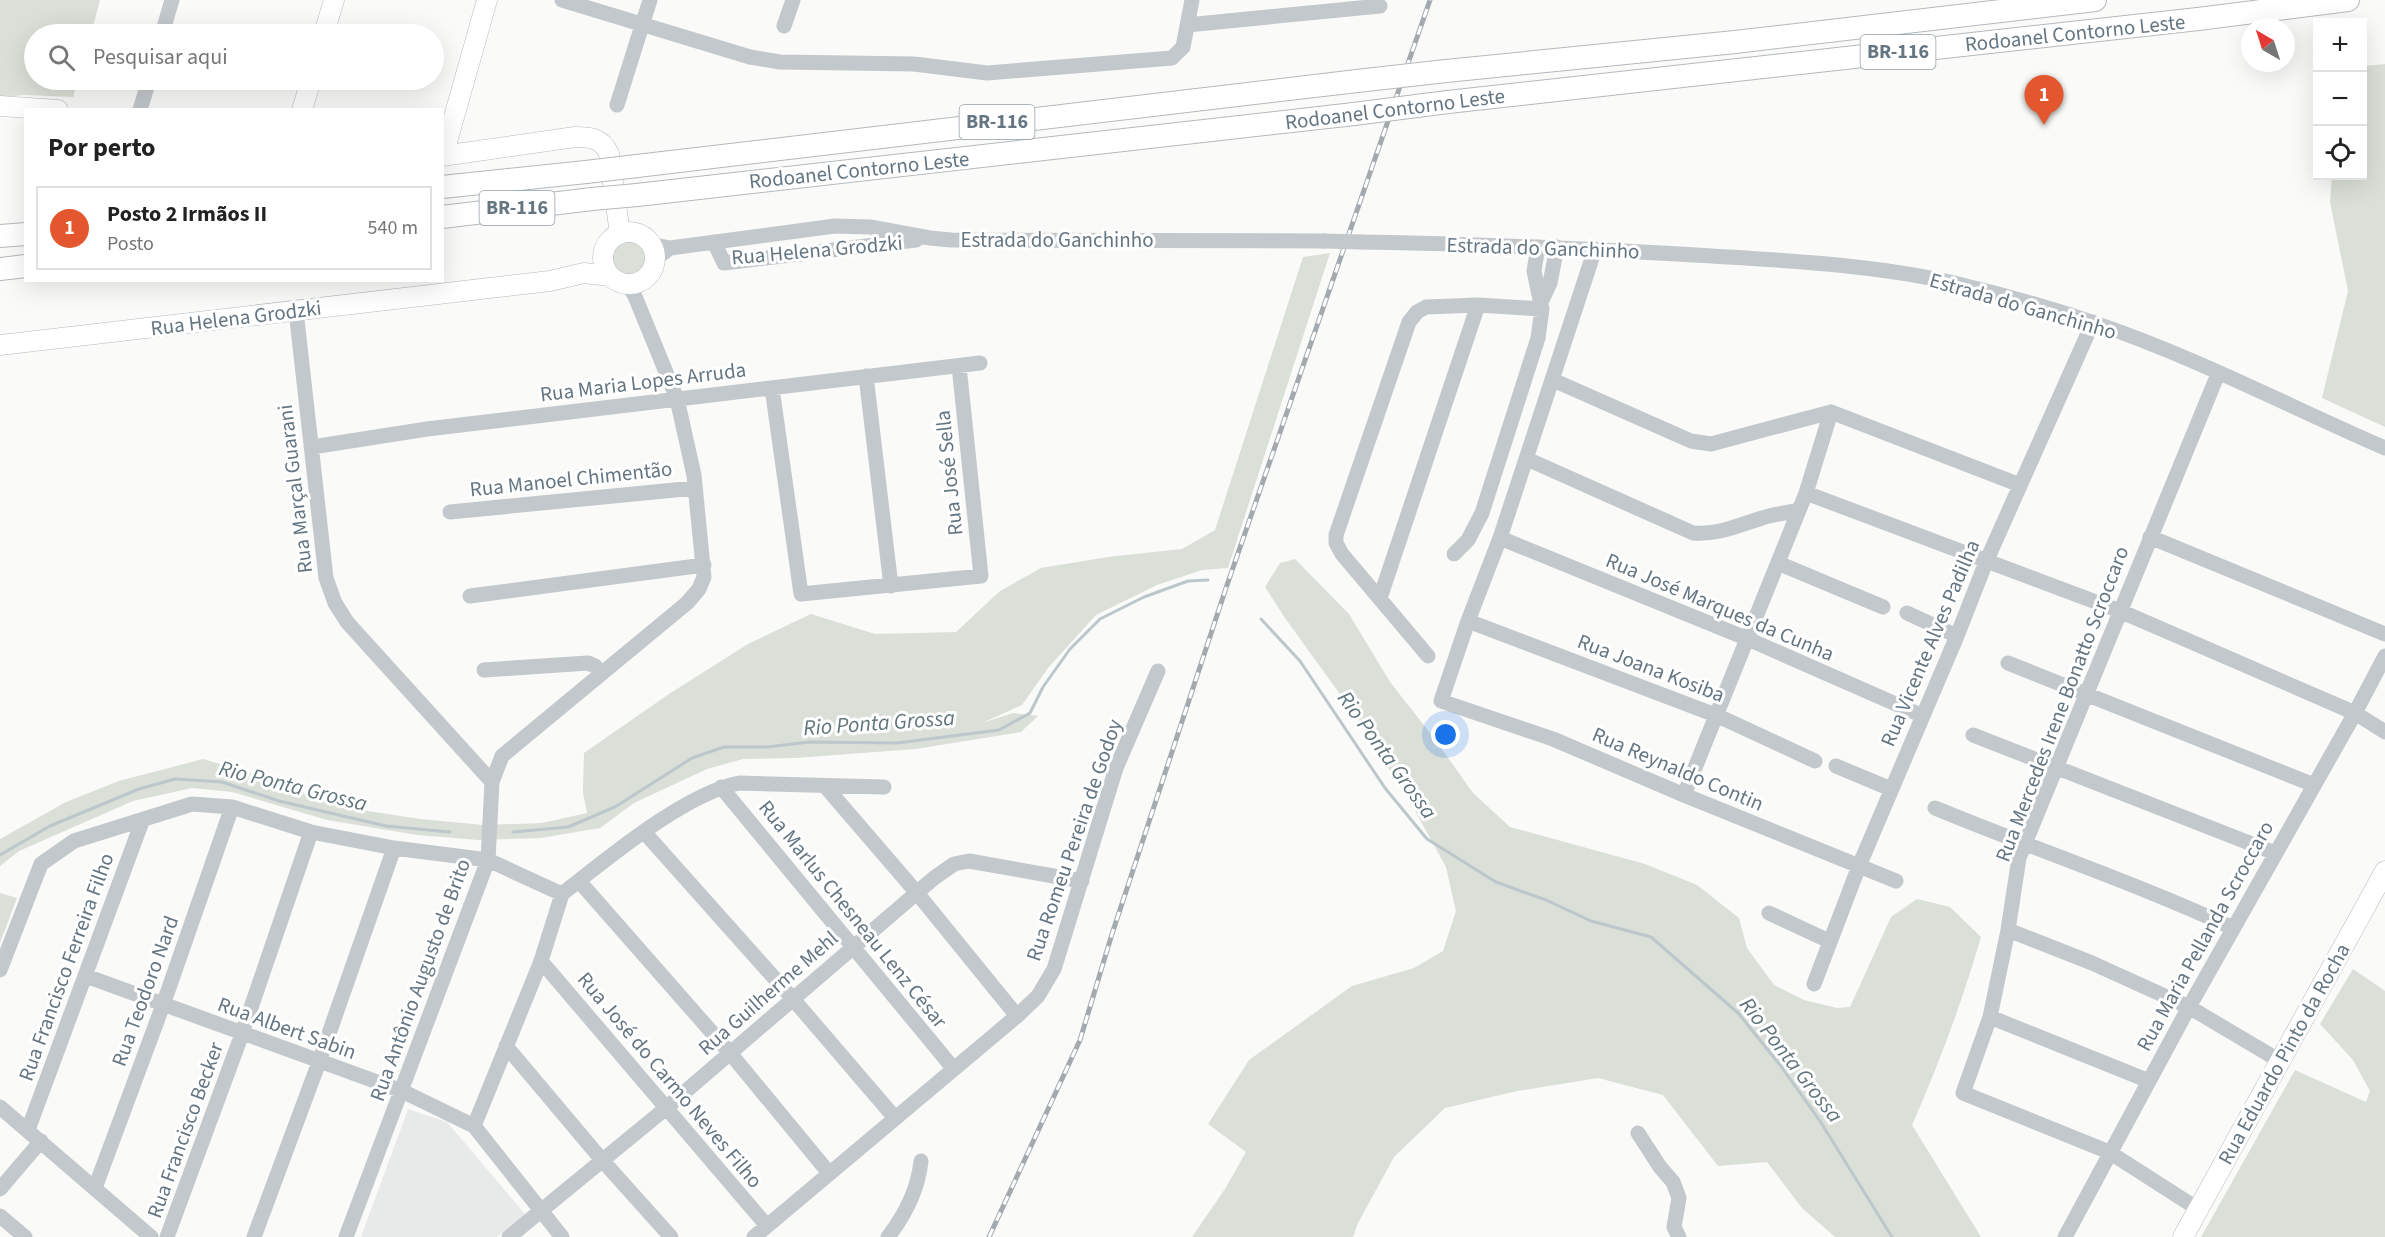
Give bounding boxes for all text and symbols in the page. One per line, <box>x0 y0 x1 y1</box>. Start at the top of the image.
street label: Rodoanel Contorno Leste <box>1963 7 2187 59</box>
north arrow <box>2241 18 2295 72</box>
map controls <box>2313 18 2367 180</box>
button: + <box>2313 18 2367 72</box>
search box <box>24 24 444 90</box>
road number: BR-116 <box>1860 35 1936 69</box>
icon: search <box>45 41 78 74</box>
text: Pesquisar aqui <box>93 41 228 73</box>
button: − <box>2313 72 2367 126</box>
pin: 1 <box>2024 76 2064 125</box>
street label: Rodoanel Contorno Leste <box>1283 81 1507 137</box>
road number: BR-116 <box>960 105 1034 139</box>
button: locate <box>2313 126 2367 180</box>
text: Por perto <box>48 129 156 166</box>
street label: Rodoanel Contorno Leste <box>747 144 971 196</box>
road number: BR-116 <box>480 191 554 225</box>
text: Posto 2 Irmãos II <box>107 198 267 230</box>
text: 1 <box>64 214 75 242</box>
text: 540 m <box>368 214 418 242</box>
street label: Estrada do Ganchinho <box>960 225 1154 255</box>
street label: Rua Helena Grodzki <box>730 228 904 272</box>
text: Posto <box>107 230 154 258</box>
street label: Estrada do Ganchinho <box>1446 230 1640 266</box>
street label: Estrada do Ganchinho <box>1926 265 2120 347</box>
street label: Rua Helena Grodzki <box>149 293 323 343</box>
street label: Rua Maria Lopes Arruda <box>538 354 748 410</box>
street label: Rua Marçal Guarani <box>270 403 320 575</box>
street label: Rua José Sella <box>928 409 970 537</box>
street label: Rua Manoel Chimentão <box>468 453 674 505</box>
street label: Rua Vicente Alves Padilha <box>1873 535 1987 751</box>
street label: Rua Mercedes Irene Bonatto Scroccaro <box>1988 542 2136 866</box>
street label: Rua José Marques da Cunha <box>1601 545 1839 669</box>
street label: Rua Joana Kosiba <box>1573 626 1729 710</box>
water label: Rio Ponta Grossa <box>1329 684 1445 826</box>
water label: Rio Ponta Grossa <box>802 702 956 744</box>
street label: Rua Romeu Pereira de Godoy <box>1018 715 1130 965</box>
street label: Rua Reynaldo Contin <box>1588 719 1768 819</box>
your location <box>1431 720 1460 749</box>
water label: Rio Ponta Grossa <box>215 752 371 820</box>
street label: Rua Marlus Chesneau Lenz César <box>751 794 955 1035</box>
street label: Rua Maria Pellanda Scroccaro <box>2129 815 2281 1057</box>
street label: Rua Francisco Ferreira Filho <box>11 849 121 1085</box>
street label: Rua Antônio Augusto de Brito <box>362 854 478 1106</box>
street label: Rua Teodoro Nard <box>104 911 186 1071</box>
street label: Rua Guilherme Mehl <box>691 924 845 1062</box>
street label: Rua Eduardo Pinto da Rocha <box>2211 938 2357 1170</box>
street label: Rua José do Carmo Neves Filho <box>570 965 770 1195</box>
street label: Rua Albert Sabin <box>213 989 361 1067</box>
water label: Rio Ponta Grossa <box>1732 990 1850 1130</box>
street label: Rua Francisco Becker <box>139 1037 231 1222</box>

